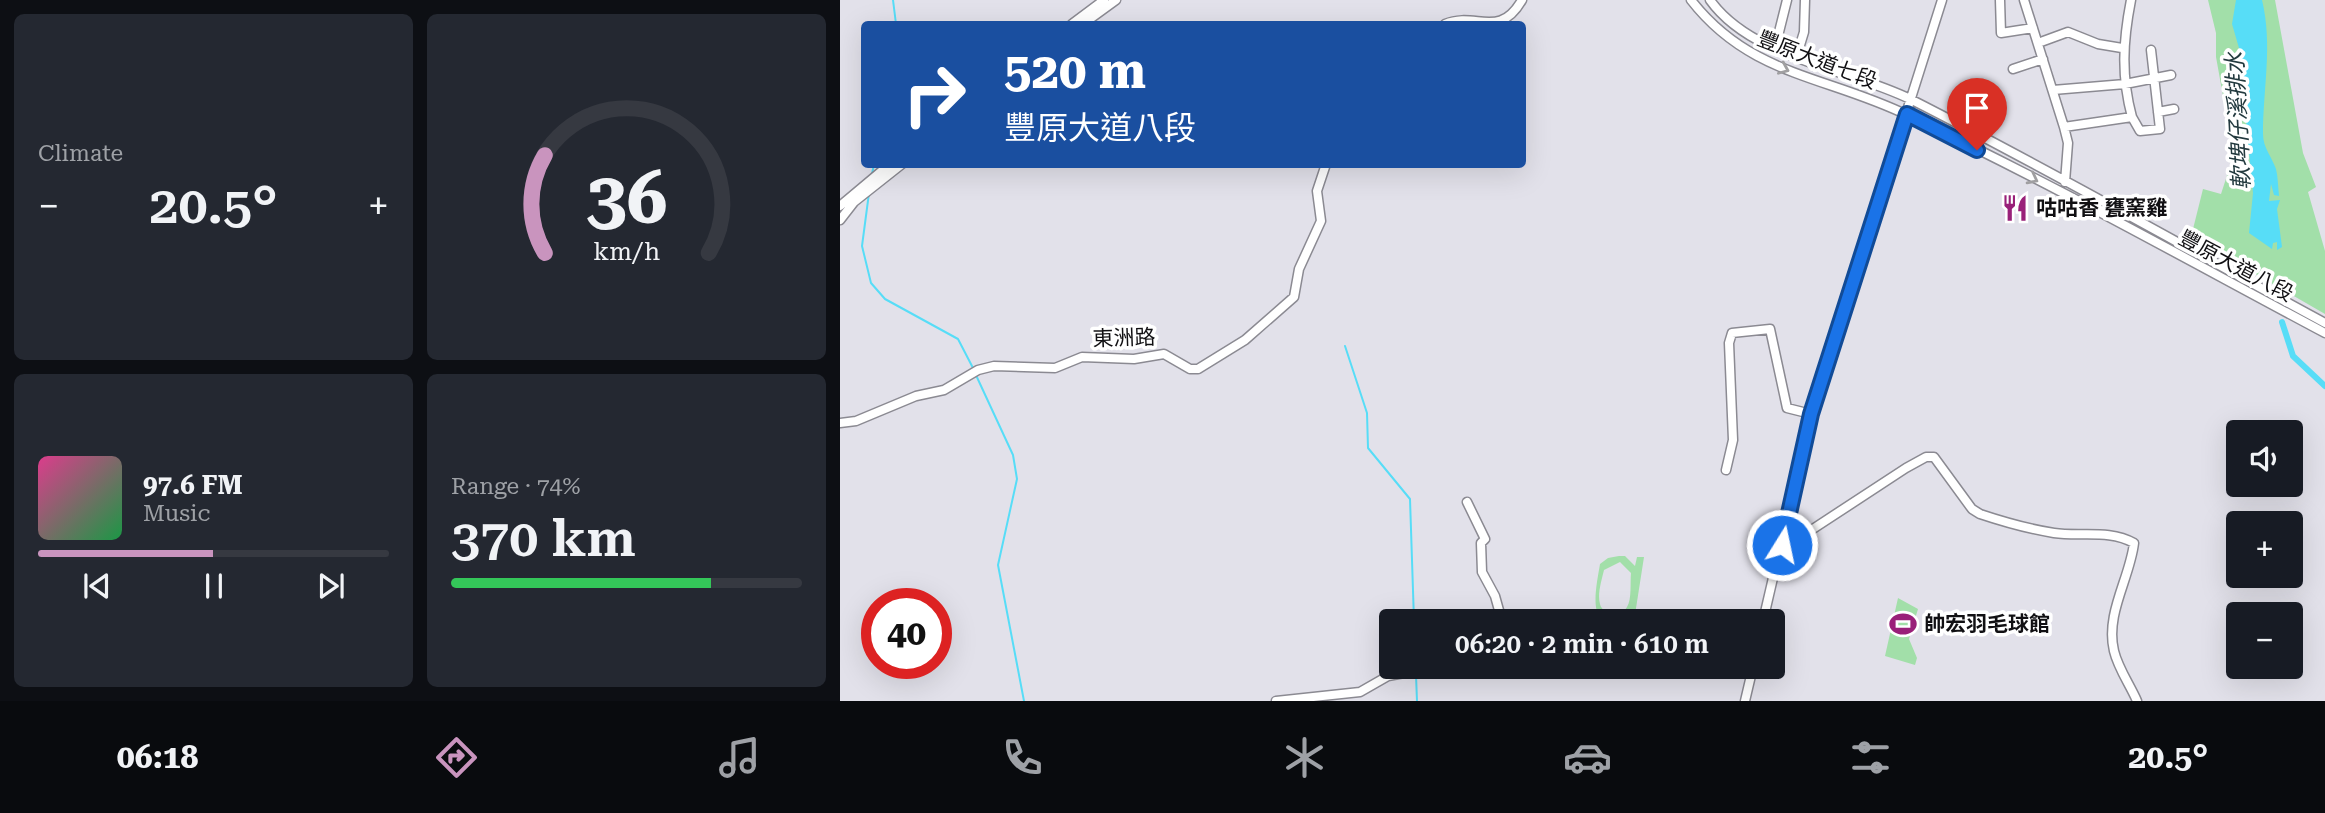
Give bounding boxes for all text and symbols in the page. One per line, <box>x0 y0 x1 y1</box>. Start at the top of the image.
street label: 豐原大道七段 <box>1754 26 1880 94</box>
text: 520 m <box>1004 43 1146 100</box>
icon: right <box>889 49 980 140</box>
water label: 軟埤仔溪排水 <box>2221 50 2256 191</box>
one-way arrow <box>1776 61 1789 75</box>
pin <box>1947 78 2007 150</box>
icon: arrive <box>1958 89 1996 127</box>
text: 豐原大道八段 <box>1004 109 1196 147</box>
text: Climate <box>38 140 123 167</box>
text: 36 <box>586 156 667 241</box>
one-way arrow <box>2026 170 2039 184</box>
text: 20.5° <box>149 175 278 236</box>
text: − <box>38 184 59 228</box>
text: + <box>368 184 389 228</box>
restaurant icon: 咕咕香 甕窯雞 <box>2000 193 2030 223</box>
place label: 咕咕香 甕窯雞 <box>2036 196 2167 220</box>
street label: 豐原大道八段 <box>2175 226 2297 306</box>
text: km/h <box>593 237 660 266</box>
street label: 東洲路 <box>1092 325 1156 351</box>
map controls <box>2226 420 2303 679</box>
button: sound <box>2226 420 2303 497</box>
text: 97.6 FM <box>143 470 243 500</box>
text: Range · 74% <box>451 473 580 500</box>
text: Music <box>143 500 210 527</box>
text: 370 km <box>451 508 636 569</box>
position arrow <box>1745 508 1819 582</box>
button: + <box>2226 511 2303 588</box>
icon: previous <box>78 567 116 605</box>
icon: pause <box>195 567 233 605</box>
icon: next <box>312 567 350 605</box>
speed limit sign: 40 <box>861 588 952 679</box>
button: − <box>2226 602 2303 679</box>
sports icon: 帥宏羽毛球館 <box>1888 609 1918 639</box>
place label: 帥宏羽毛球館 <box>1924 612 2050 636</box>
text: 06:20 · 2 min · 610 m <box>1455 629 1709 659</box>
icon: directions <box>432 733 481 782</box>
icon: music <box>715 733 764 782</box>
icon: phone <box>998 733 1047 782</box>
icon: climate <box>1280 733 1329 782</box>
icon: car <box>1563 733 1612 782</box>
icon: filters <box>1846 733 1895 782</box>
text: 06:18 <box>117 738 199 776</box>
text: 20.5° <box>2128 738 2208 776</box>

